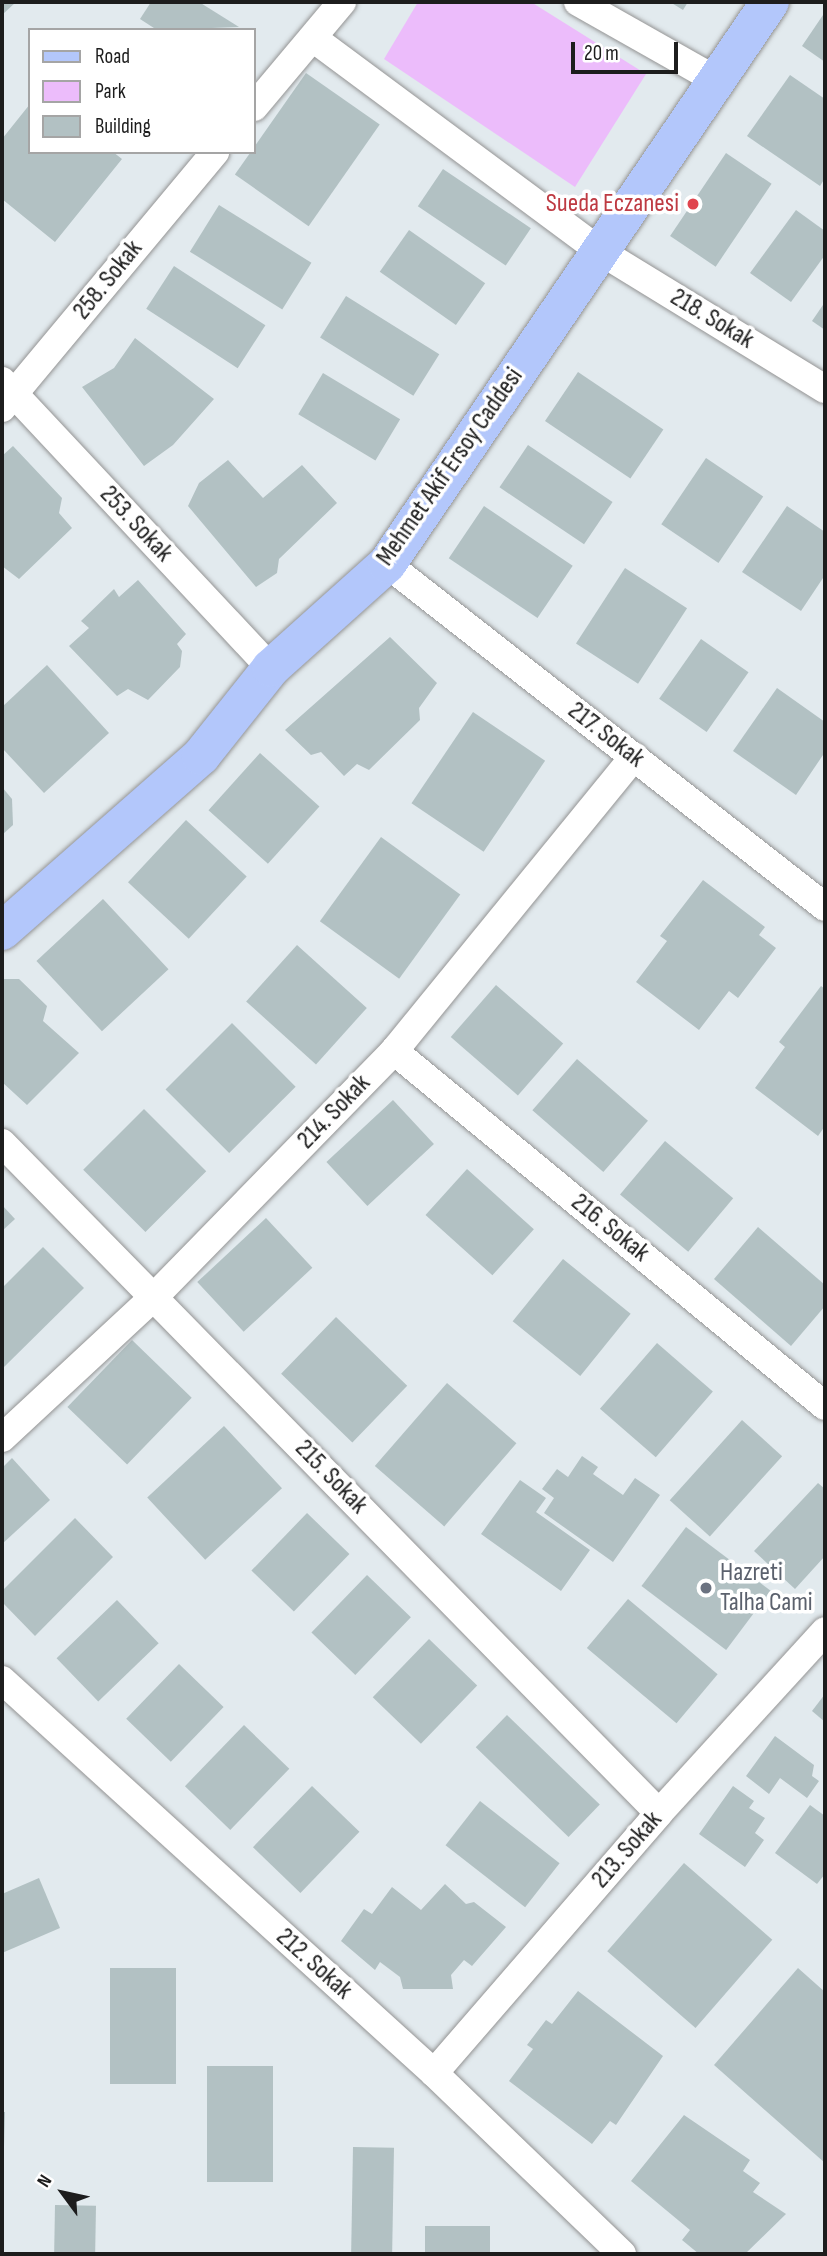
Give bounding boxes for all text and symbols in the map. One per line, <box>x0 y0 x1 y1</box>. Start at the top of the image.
legend <box>28 28 256 154</box>
scale bar <box>575 28 682 72</box>
text: 20 m <box>584 41 619 66</box>
text: Road <box>95 44 130 69</box>
text: Park <box>95 79 126 104</box>
text: Building <box>95 114 151 139</box>
place label: Sueda Eczanesi <box>546 188 679 220</box>
marker: Sueda Eczanesi <box>685 196 701 212</box>
street label: 258. Sokak <box>67 234 149 326</box>
street label: 218. Sokak <box>665 282 759 356</box>
street label: Mehmet Akif Ersoy Caddesi <box>370 362 530 572</box>
street label: 253. Sokak <box>93 479 179 569</box>
street label: 217. Sokak <box>561 695 651 775</box>
street label: 214. Sokak <box>291 1068 377 1156</box>
street label: 216. Sokak <box>565 1187 655 1269</box>
street label: 215. Sokak <box>288 1433 374 1521</box>
place label: Hazreti Talha Cami <box>720 1557 813 1618</box>
marker: Hazreti Talha Cami <box>698 1580 714 1596</box>
street label: 213. Sokak <box>585 1805 669 1895</box>
street label: 212. Sokak <box>269 1922 359 2006</box>
north arrow <box>28 2158 98 2228</box>
text: N <box>33 2171 57 2192</box>

